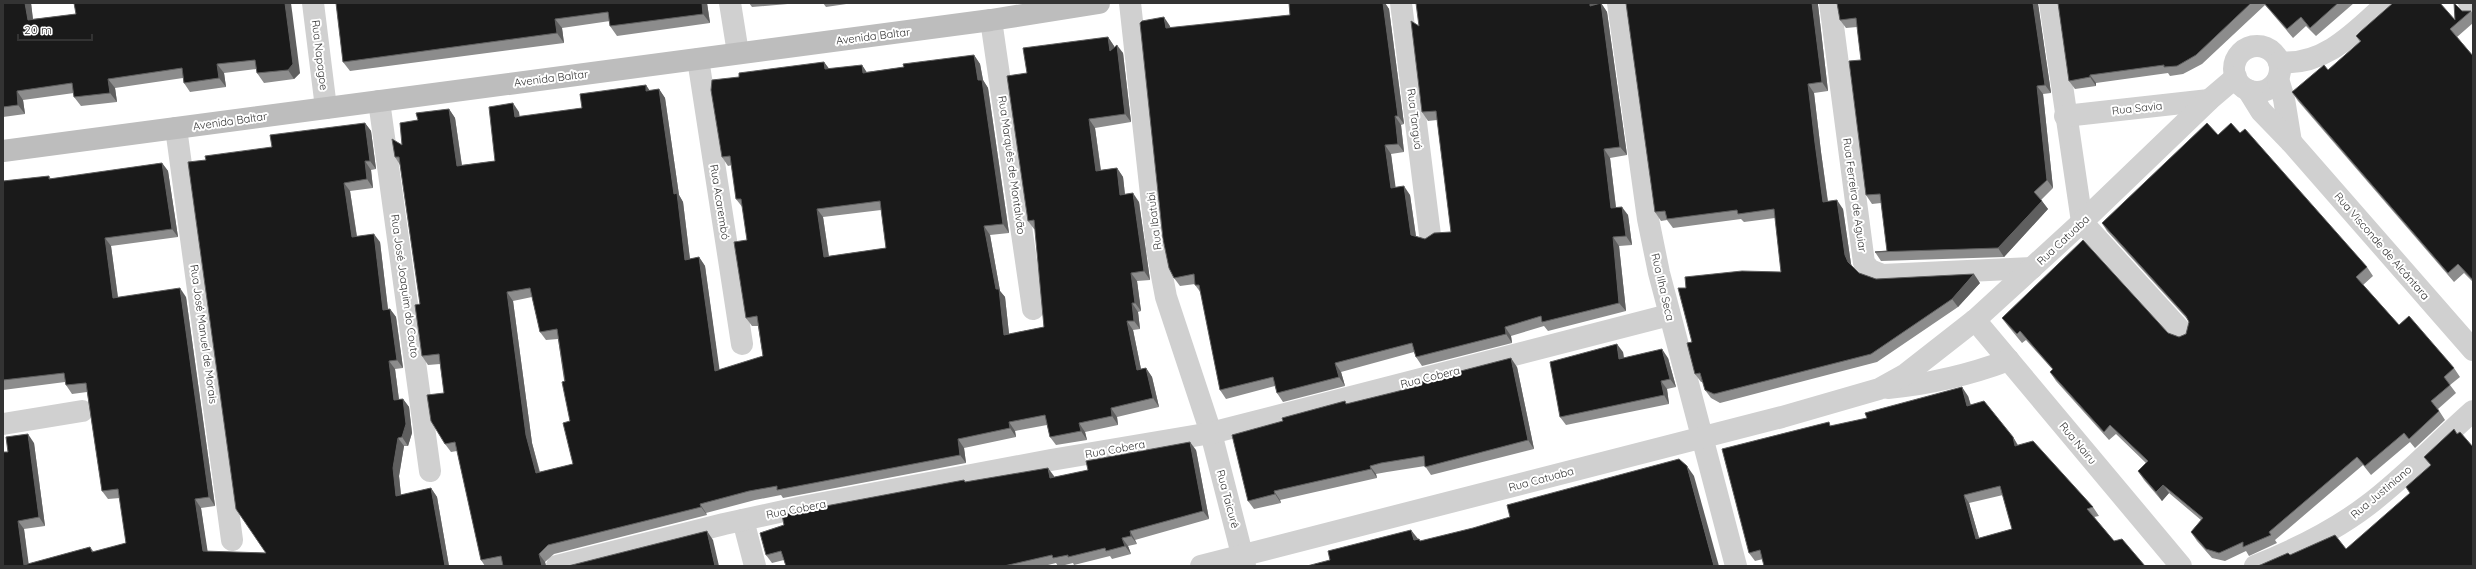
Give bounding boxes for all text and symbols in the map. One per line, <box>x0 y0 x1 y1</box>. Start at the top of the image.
scale bar <box>18 16 92 42</box>
street label: Rua Napagoe <box>309 19 331 91</box>
text: 20 m <box>24 22 52 37</box>
street label: Avenida Baltar <box>835 24 912 48</box>
street label: Avenida Baltar <box>513 66 590 90</box>
street label: Rua Tanguá <box>1404 88 1426 150</box>
street label: Rua Marquês de Montalvão <box>995 95 1029 236</box>
street label: Rua Savia <box>2111 98 2163 118</box>
street label: Avenida Baltar <box>192 109 269 133</box>
street label: Rua Ferreira de Aguiar <box>1840 137 1870 254</box>
street label: Rua Acarembó <box>707 163 733 241</box>
street label: Rua Visconde de Alcântara <box>2331 189 2433 303</box>
street label: Rua Ibatubi <box>1144 191 1164 251</box>
street label: Rua Catuaba <box>2034 212 2092 268</box>
street label: Rua José Joaquim do Couto <box>388 213 422 359</box>
street label: Rua Ilha Seca <box>1648 252 1678 322</box>
street label: Rua José Manuel de Morais <box>187 263 221 405</box>
street label: Rua Cobera <box>1399 363 1461 391</box>
street label: Rua Nairu <box>2056 419 2100 467</box>
street label: Rua Cobera <box>1084 437 1146 461</box>
street label: Rua Justiniano <box>2348 462 2415 522</box>
street label: Rua Catuaba <box>1507 464 1575 494</box>
street label: Rua Taicurê <box>1213 468 1243 530</box>
street label: Rua Cobera <box>765 496 827 522</box>

